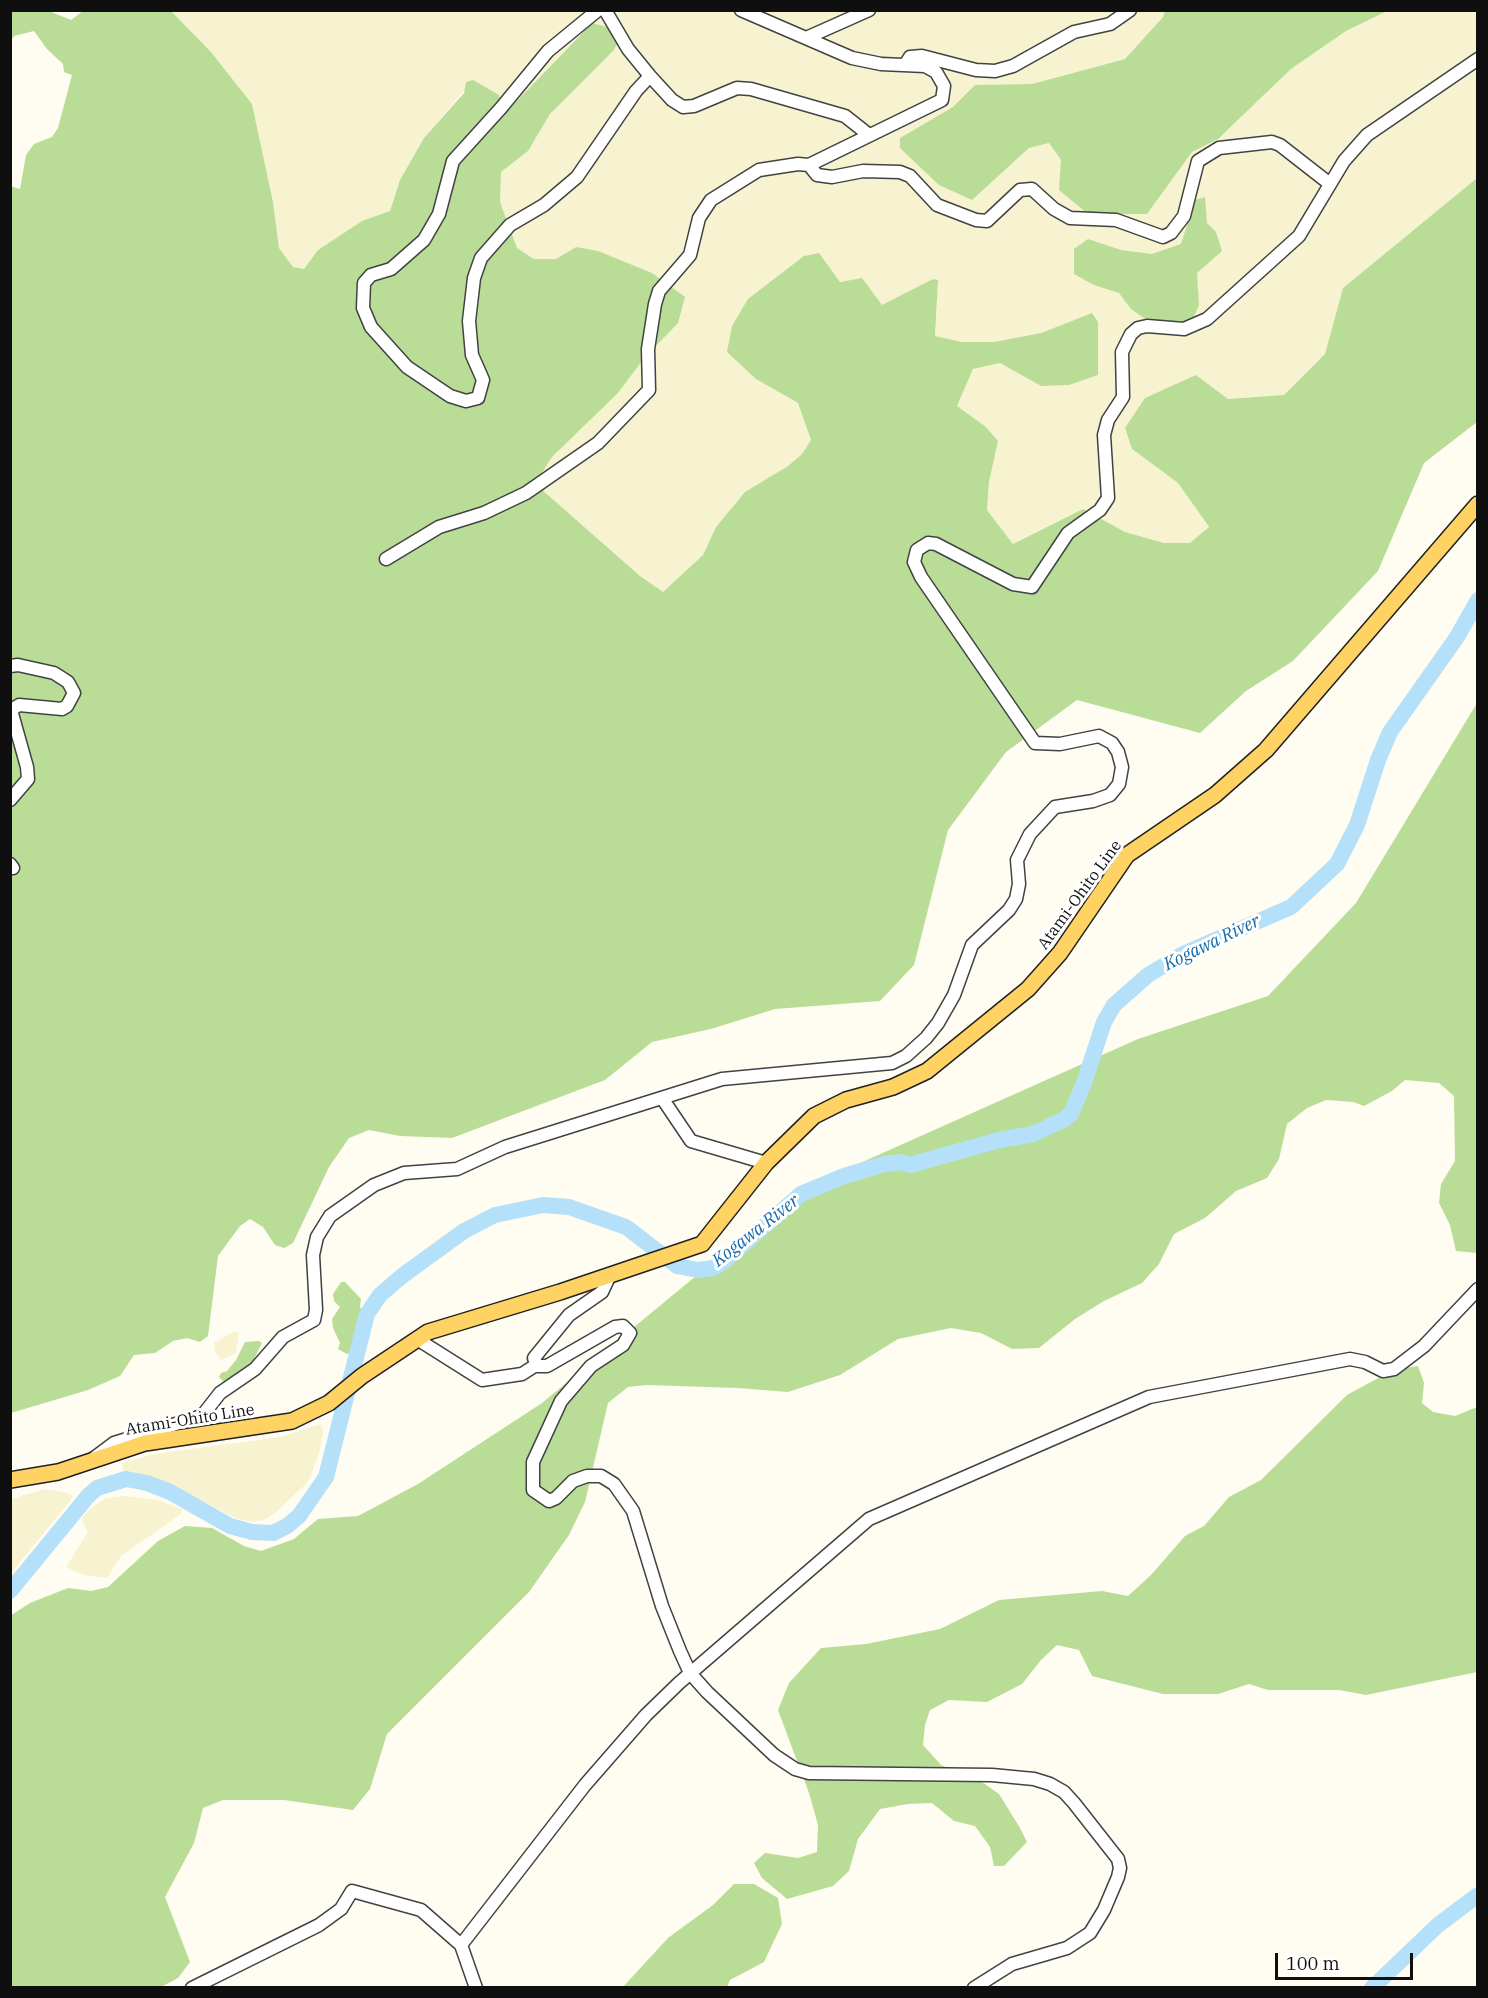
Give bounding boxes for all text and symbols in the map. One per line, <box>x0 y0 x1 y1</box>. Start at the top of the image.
street label: Atami-Ohito Line <box>1034 837 1126 953</box>
water label: Kogawa River <box>1160 910 1264 976</box>
water label: Kogawa River <box>708 1190 804 1272</box>
street label: Atami-Ohito Line <box>124 1400 256 1440</box>
scale bar <box>1278 1941 1416 1979</box>
text: 100 m <box>1286 1952 1340 1975</box>

